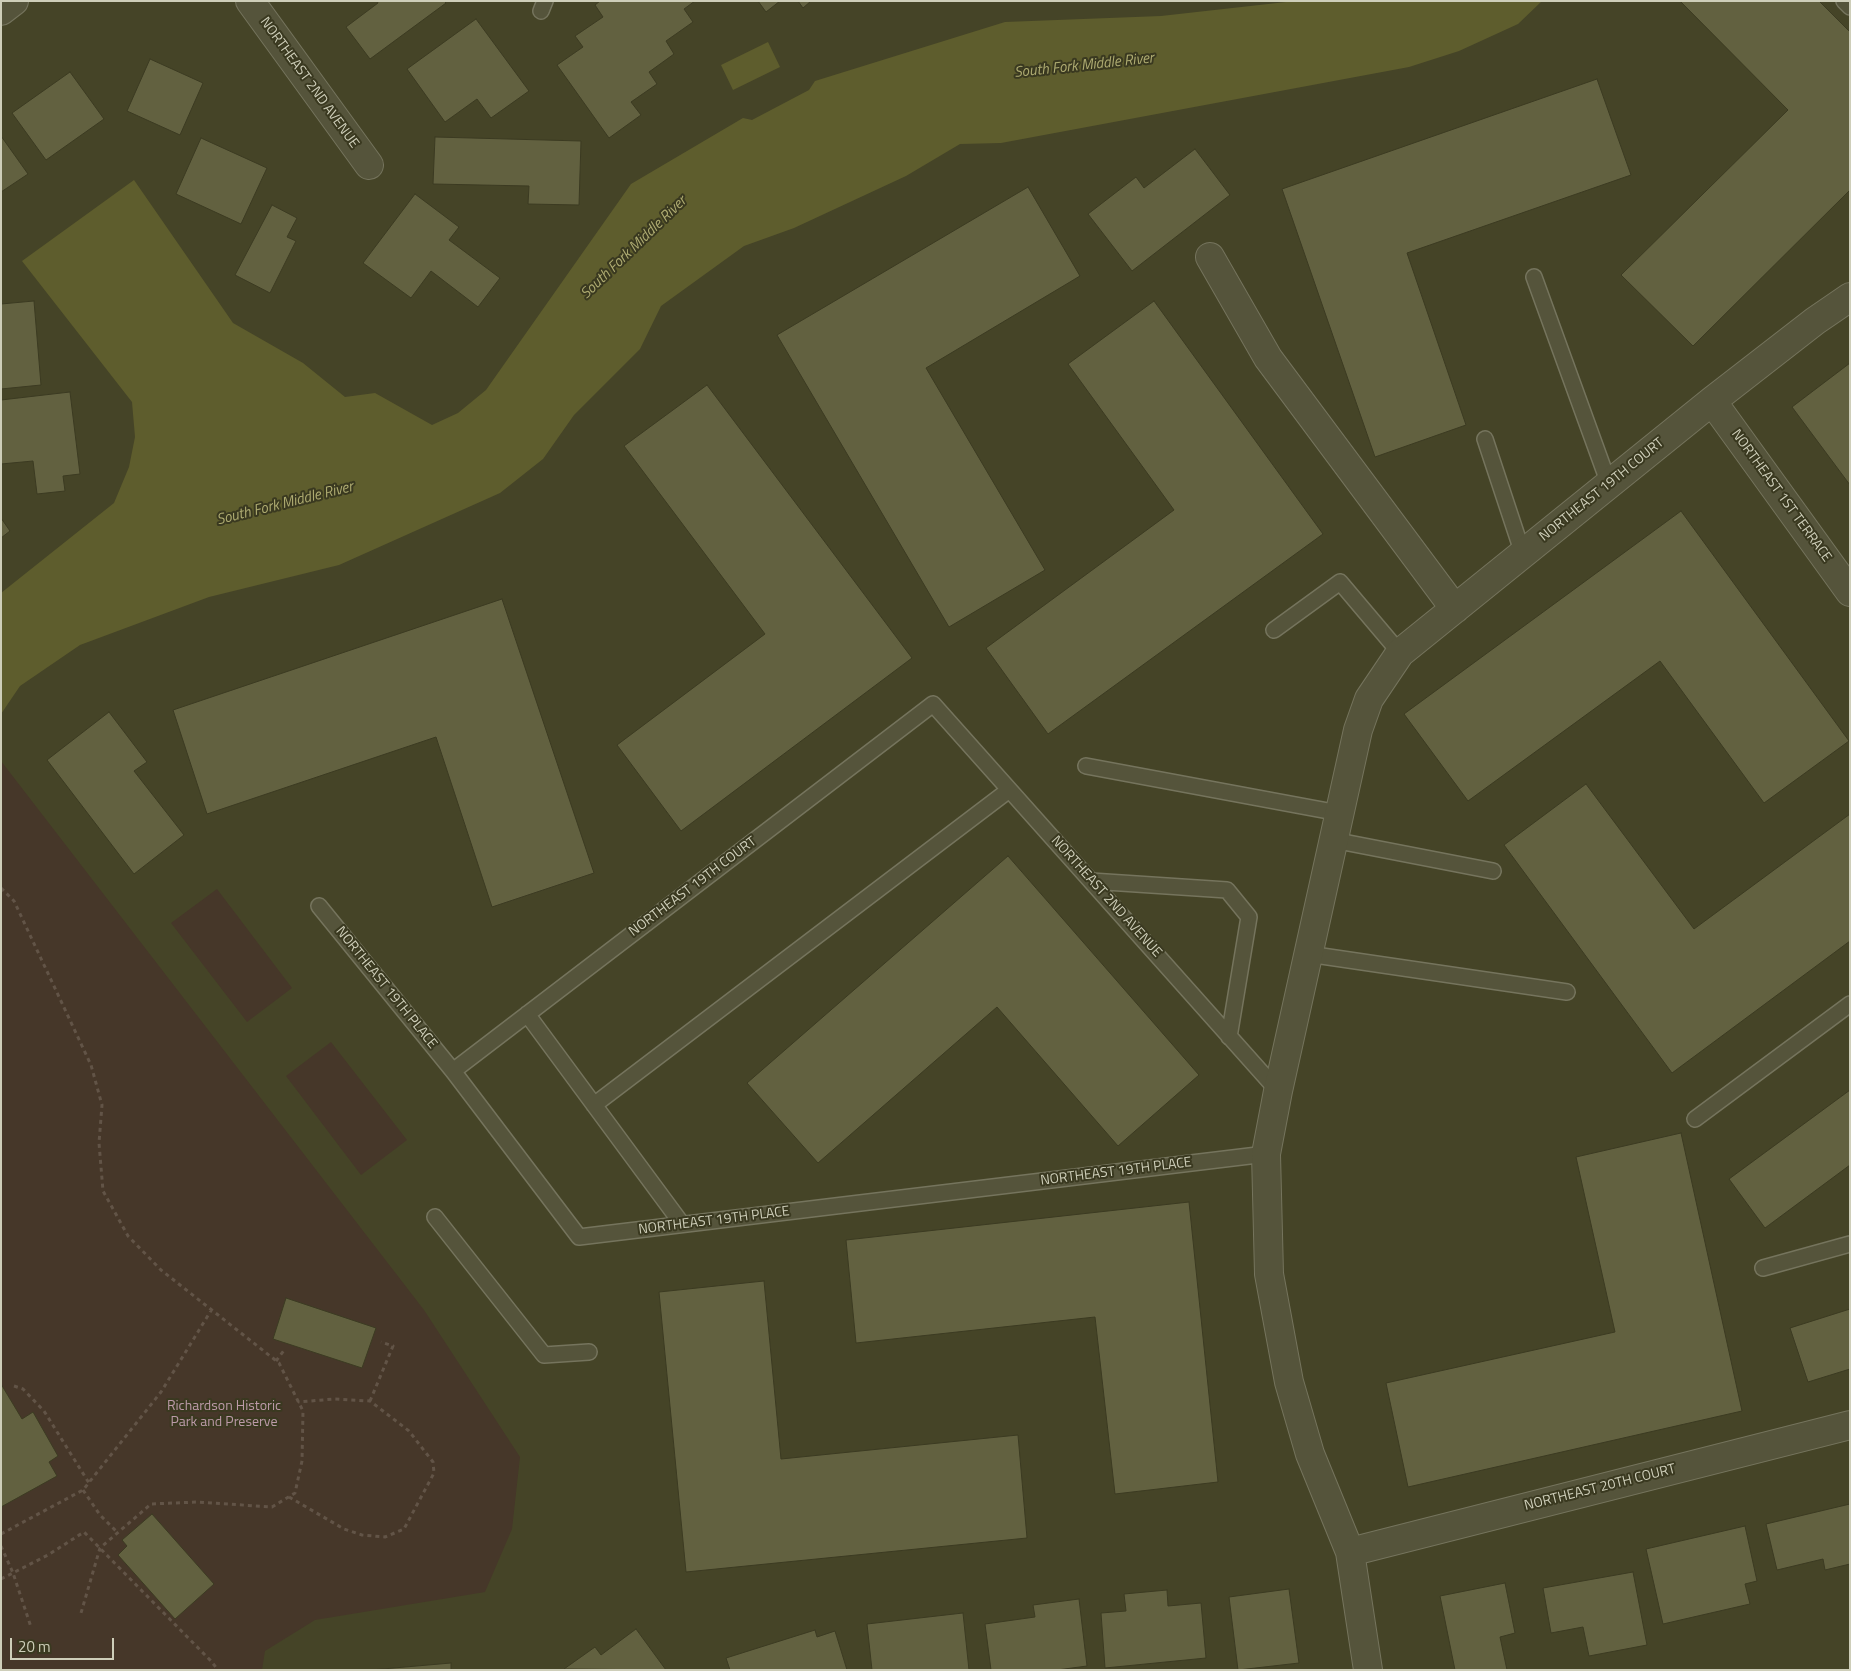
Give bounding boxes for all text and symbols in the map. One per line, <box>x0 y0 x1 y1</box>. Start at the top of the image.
street label: NORTHEAST 2ND AVENUE <box>256 14 362 152</box>
water label: South Fork Middle River <box>1013 50 1155 82</box>
water label: South Fork Middle River <box>577 193 691 303</box>
street label: NORTHEAST 1ST TERRACE <box>1727 426 1835 566</box>
street label: NORTHEAST 19TH COURT <box>1536 435 1668 545</box>
water label: South Fork Middle River <box>215 478 355 530</box>
street label: NORTHEAST 2ND AVENUE <box>1047 833 1165 961</box>
street label: NORTHEAST 19TH COURT <box>626 834 760 940</box>
street label: NORTHEAST 19TH PLACE <box>332 924 440 1052</box>
street label: NORTHEAST 19TH PLACE <box>1039 1154 1193 1190</box>
street label: NORTHEAST 19TH PLACE <box>637 1203 791 1239</box>
park label: Richardson Historic Park and Preserve <box>167 1399 281 1431</box>
street label: NORTHEAST 20TH COURT <box>1523 1461 1677 1515</box>
scale bar <box>12 1628 116 1660</box>
text: 20 m <box>18 1635 51 1658</box>

